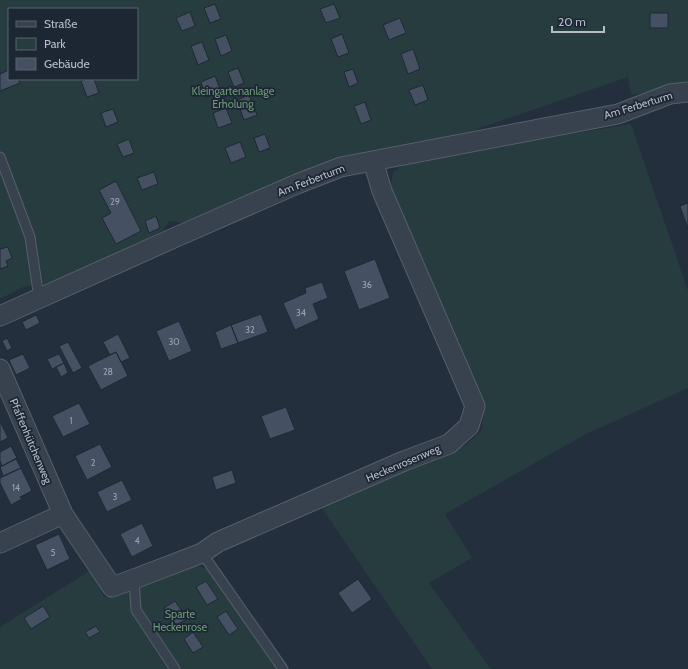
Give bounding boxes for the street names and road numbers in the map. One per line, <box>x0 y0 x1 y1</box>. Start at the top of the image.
street label: Am Ferberturm <box>602 88 674 122</box>
street label: Am Ferberturm <box>275 161 347 199</box>
street label: Pfaffenhütchenweg <box>7 396 55 486</box>
street label: Heckenrosenweg <box>364 441 443 485</box>

